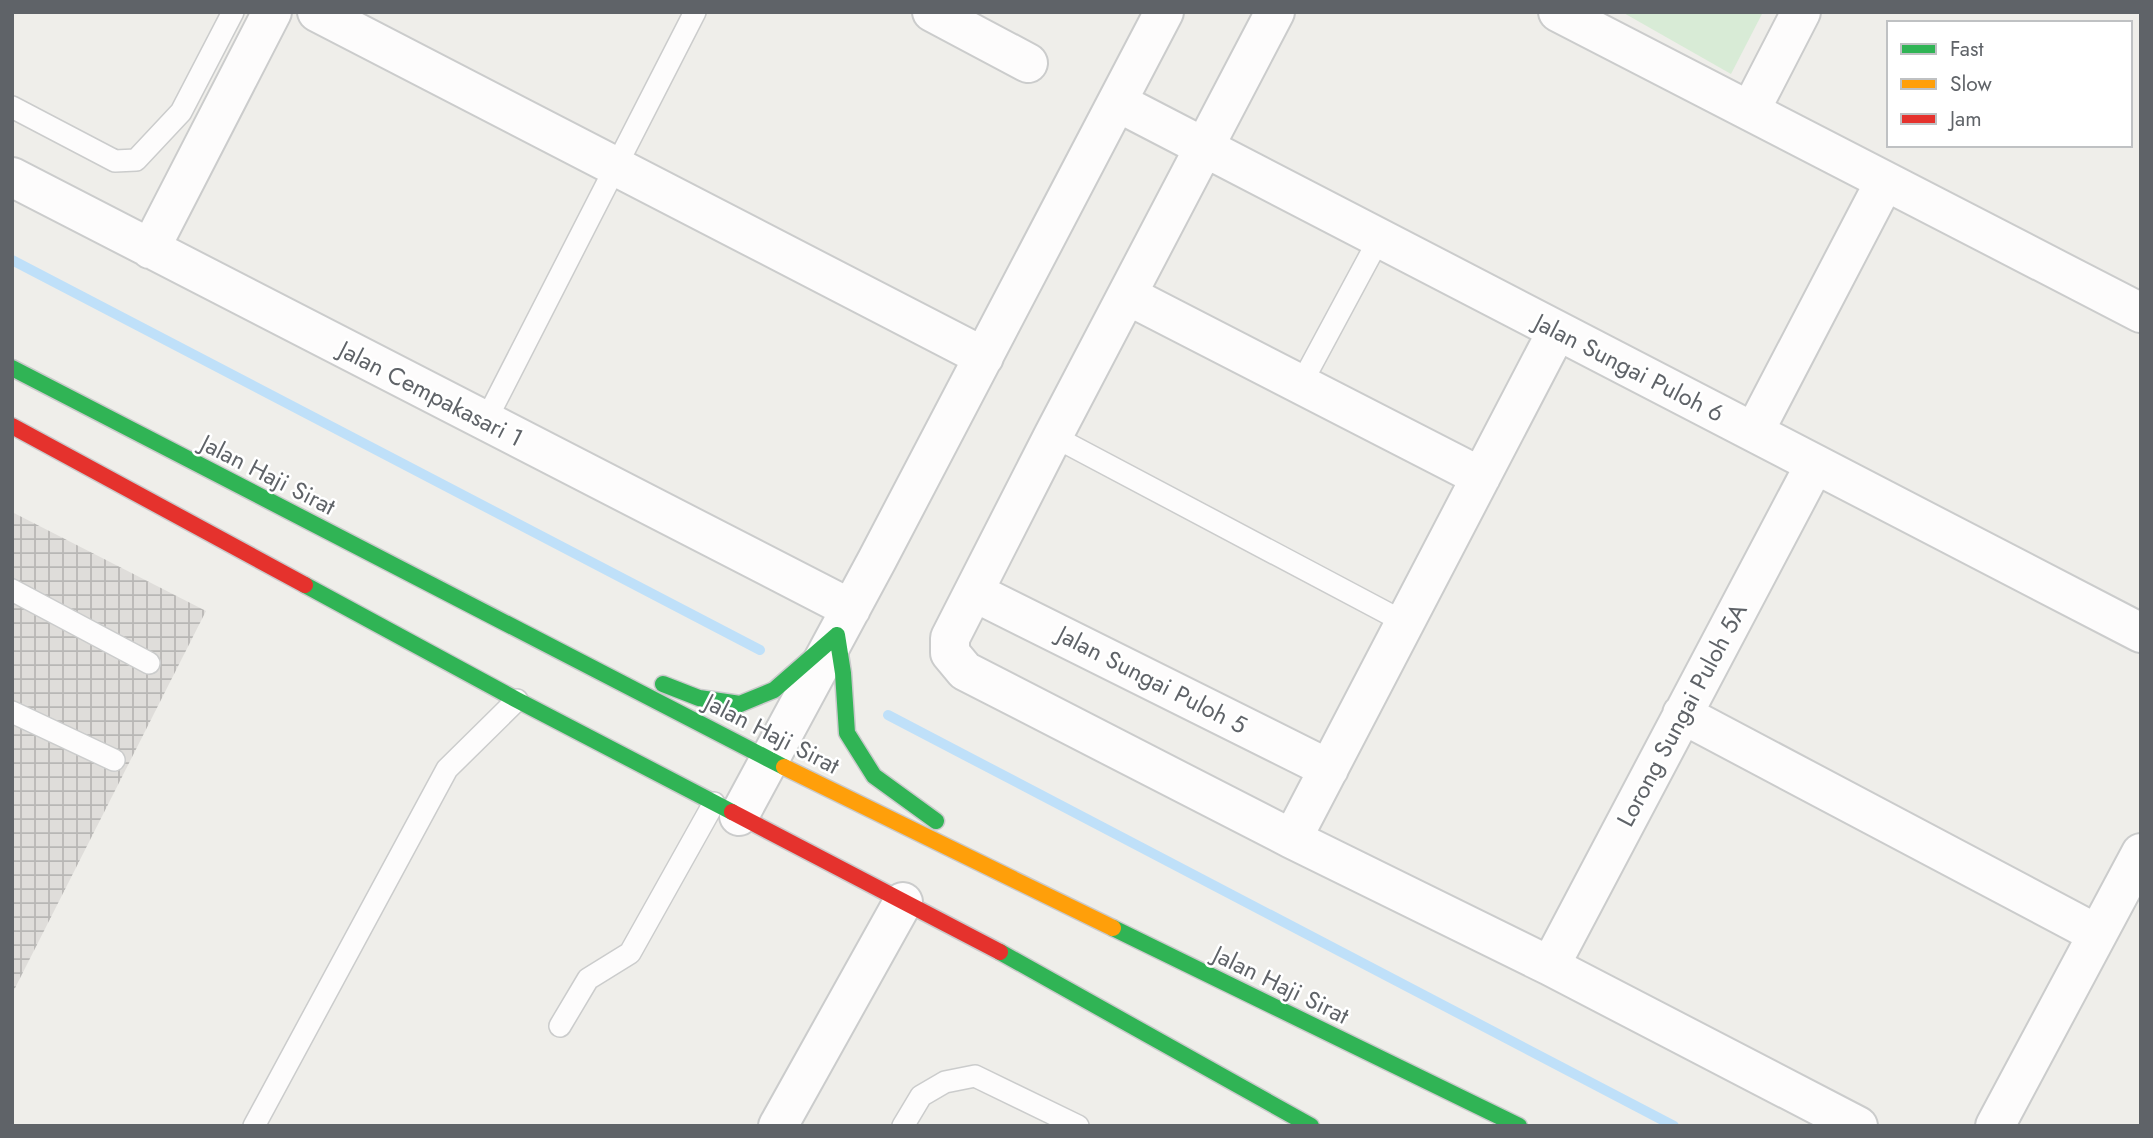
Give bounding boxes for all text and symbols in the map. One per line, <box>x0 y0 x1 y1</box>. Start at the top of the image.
legend <box>1887 21 2132 147</box>
text: Fast <box>1950 34 1983 64</box>
text: Slow <box>1950 69 1992 99</box>
text: Jam <box>1947 104 1982 134</box>
street label: Jalan Sungai Puloh 6 <box>1526 303 1730 431</box>
street label: Jalan Cempakasari 1 <box>330 331 529 455</box>
street label: Jalan Haji Sirat <box>192 424 342 524</box>
street label: Lorong Sungai Puloh 5A <box>1608 597 1755 833</box>
street label: Jalan Sungai Puloh 5 <box>1049 615 1253 742</box>
street label: Jalan Haji Sirat <box>696 683 846 783</box>
street label: Jalan Haji Sirat <box>1205 935 1355 1033</box>

